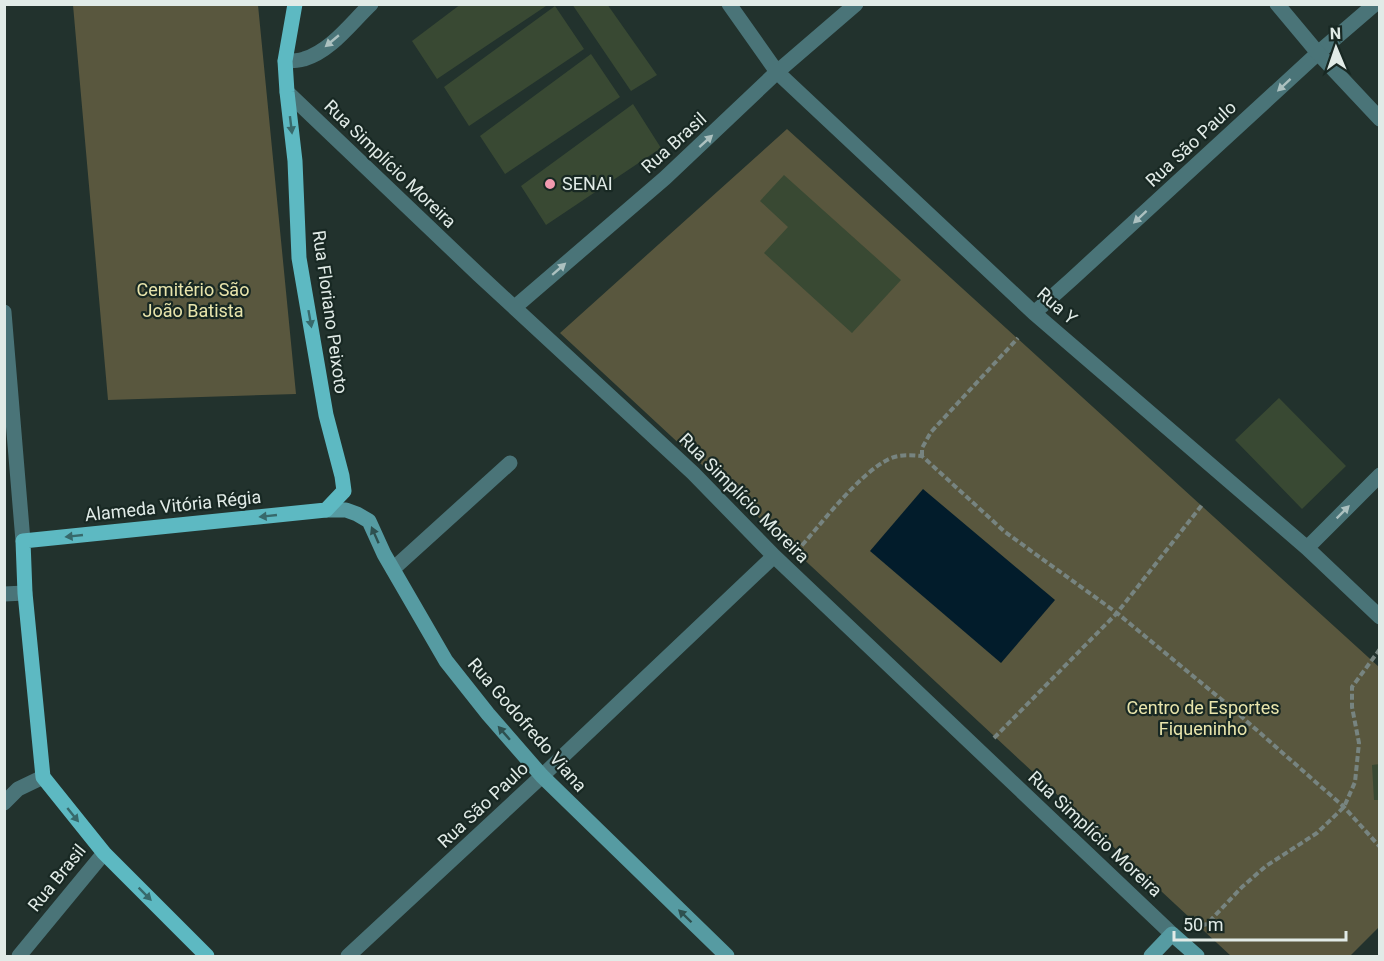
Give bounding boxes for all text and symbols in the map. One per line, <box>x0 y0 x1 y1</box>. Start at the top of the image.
north arrow <box>1306 18 1366 78</box>
text: N <box>1330 24 1341 43</box>
one-way arrow <box>325 34 340 47</box>
one-way arrow <box>1277 78 1292 91</box>
street label: Rua Simplício Moreira <box>320 95 461 232</box>
street label: Rua São Paulo <box>1141 96 1240 191</box>
street label: Rua Brasil <box>637 108 710 177</box>
one-way arrow <box>286 115 295 134</box>
one-way arrow <box>699 134 713 148</box>
place label: SENAI <box>562 173 613 194</box>
marker: SENAI <box>543 177 557 191</box>
one-way arrow <box>1133 210 1148 224</box>
street label: Rua Floriano Peixoto <box>309 229 352 395</box>
one-way arrow <box>551 263 566 276</box>
park label: Cemitério São João Batista <box>137 279 249 321</box>
street label: Rua Y <box>1033 283 1082 329</box>
one-way arrow <box>305 309 314 328</box>
street label: Rua Simplício Moreira <box>675 428 814 567</box>
street label: Alameda Vitória Régia <box>84 486 262 525</box>
one-way arrow <box>1336 505 1350 519</box>
one-way arrow <box>259 511 278 521</box>
one-way arrow <box>371 526 380 543</box>
one-way arrow <box>65 531 84 541</box>
street label: Rua Godofredo Viana <box>464 654 591 796</box>
park label: Centro de Esportes Fiqueninho <box>1126 697 1280 739</box>
one-way arrow <box>498 726 511 741</box>
street label: Rua São Paulo <box>433 757 532 852</box>
street label: Rua Simplício Moreira <box>1024 766 1166 901</box>
one-way arrow <box>67 807 79 822</box>
street label: Rua Brasil <box>23 840 90 915</box>
one-way arrow <box>137 887 152 901</box>
scale bar <box>1174 904 1346 942</box>
one-way arrow <box>679 909 693 923</box>
text: 50 m <box>1183 914 1223 935</box>

